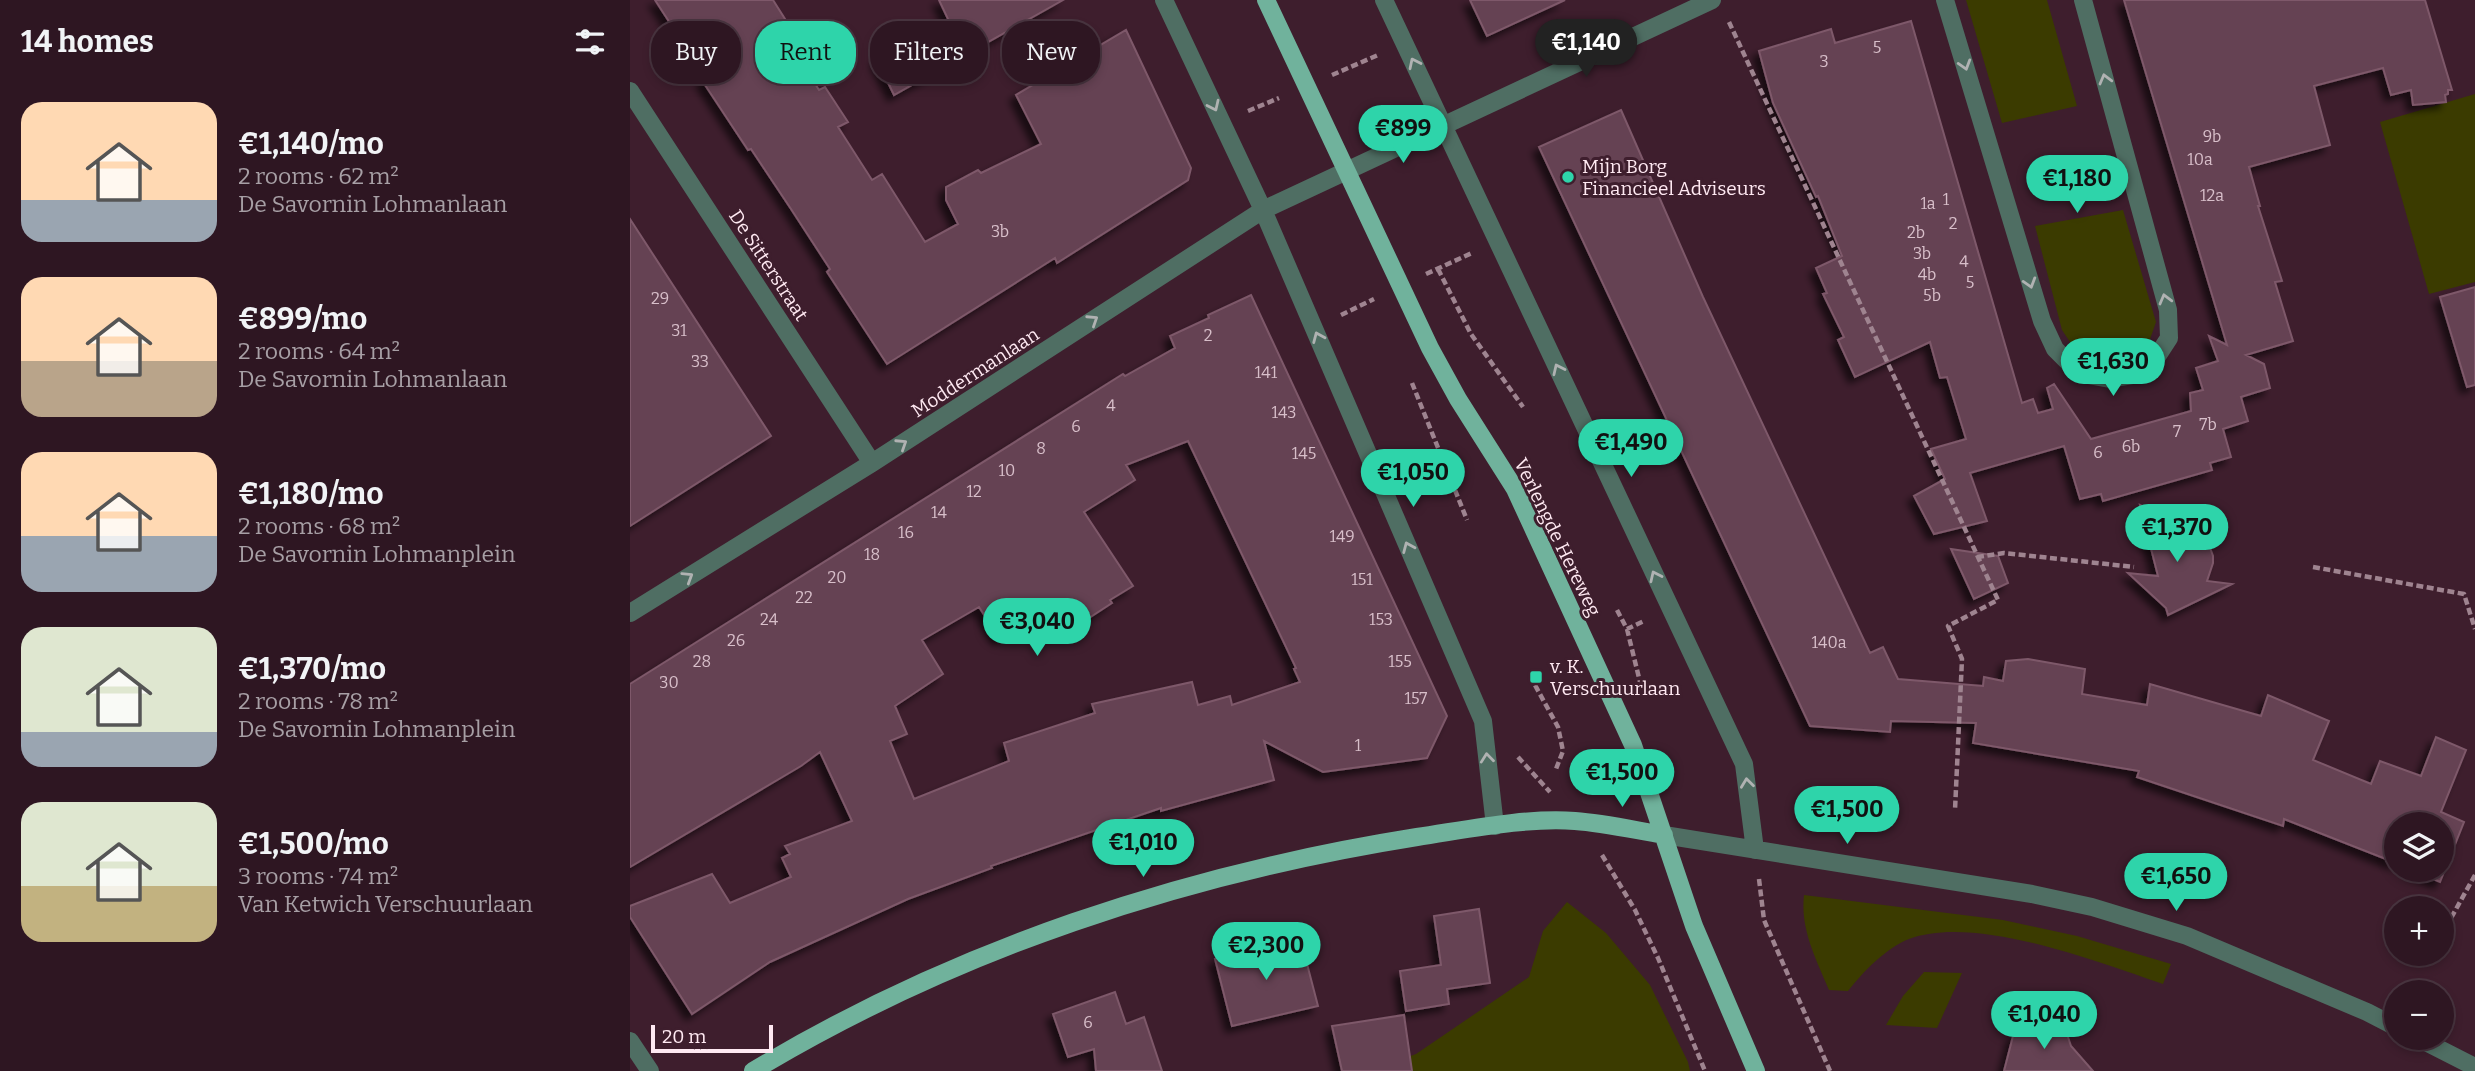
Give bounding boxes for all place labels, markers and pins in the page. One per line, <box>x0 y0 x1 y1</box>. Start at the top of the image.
pin: €1,140 <box>1529 20 1643 79</box>
pin: €899 <box>1362 106 1444 165</box>
place label: Mijn Borg Financieel Adviseurs <box>1582 155 1766 200</box>
pin: €1,180 <box>2020 156 2134 215</box>
marker: Mijn Borg Financieel Adviseurs <box>1560 169 1576 185</box>
pin: €1,630 <box>2056 338 2170 398</box>
pin: €1,490 <box>1574 420 1688 479</box>
pin: €1,050 <box>1356 449 1470 509</box>
pin: €1,370 <box>2120 504 2234 564</box>
pin: €3,040 <box>980 598 1094 658</box>
place label: v. K. Verschuurlaan <box>1549 655 1680 700</box>
marker: v. K. Verschuurlaan <box>1528 669 1544 685</box>
pin: €1,500 <box>1565 750 1679 809</box>
pin: €1,500 <box>1790 786 1904 846</box>
pin: €1,010 <box>1086 820 1200 879</box>
pin: €1,650 <box>2119 853 2233 913</box>
pin: €2,300 <box>1209 922 1323 982</box>
pin: €1,040 <box>1987 992 2101 1051</box>

